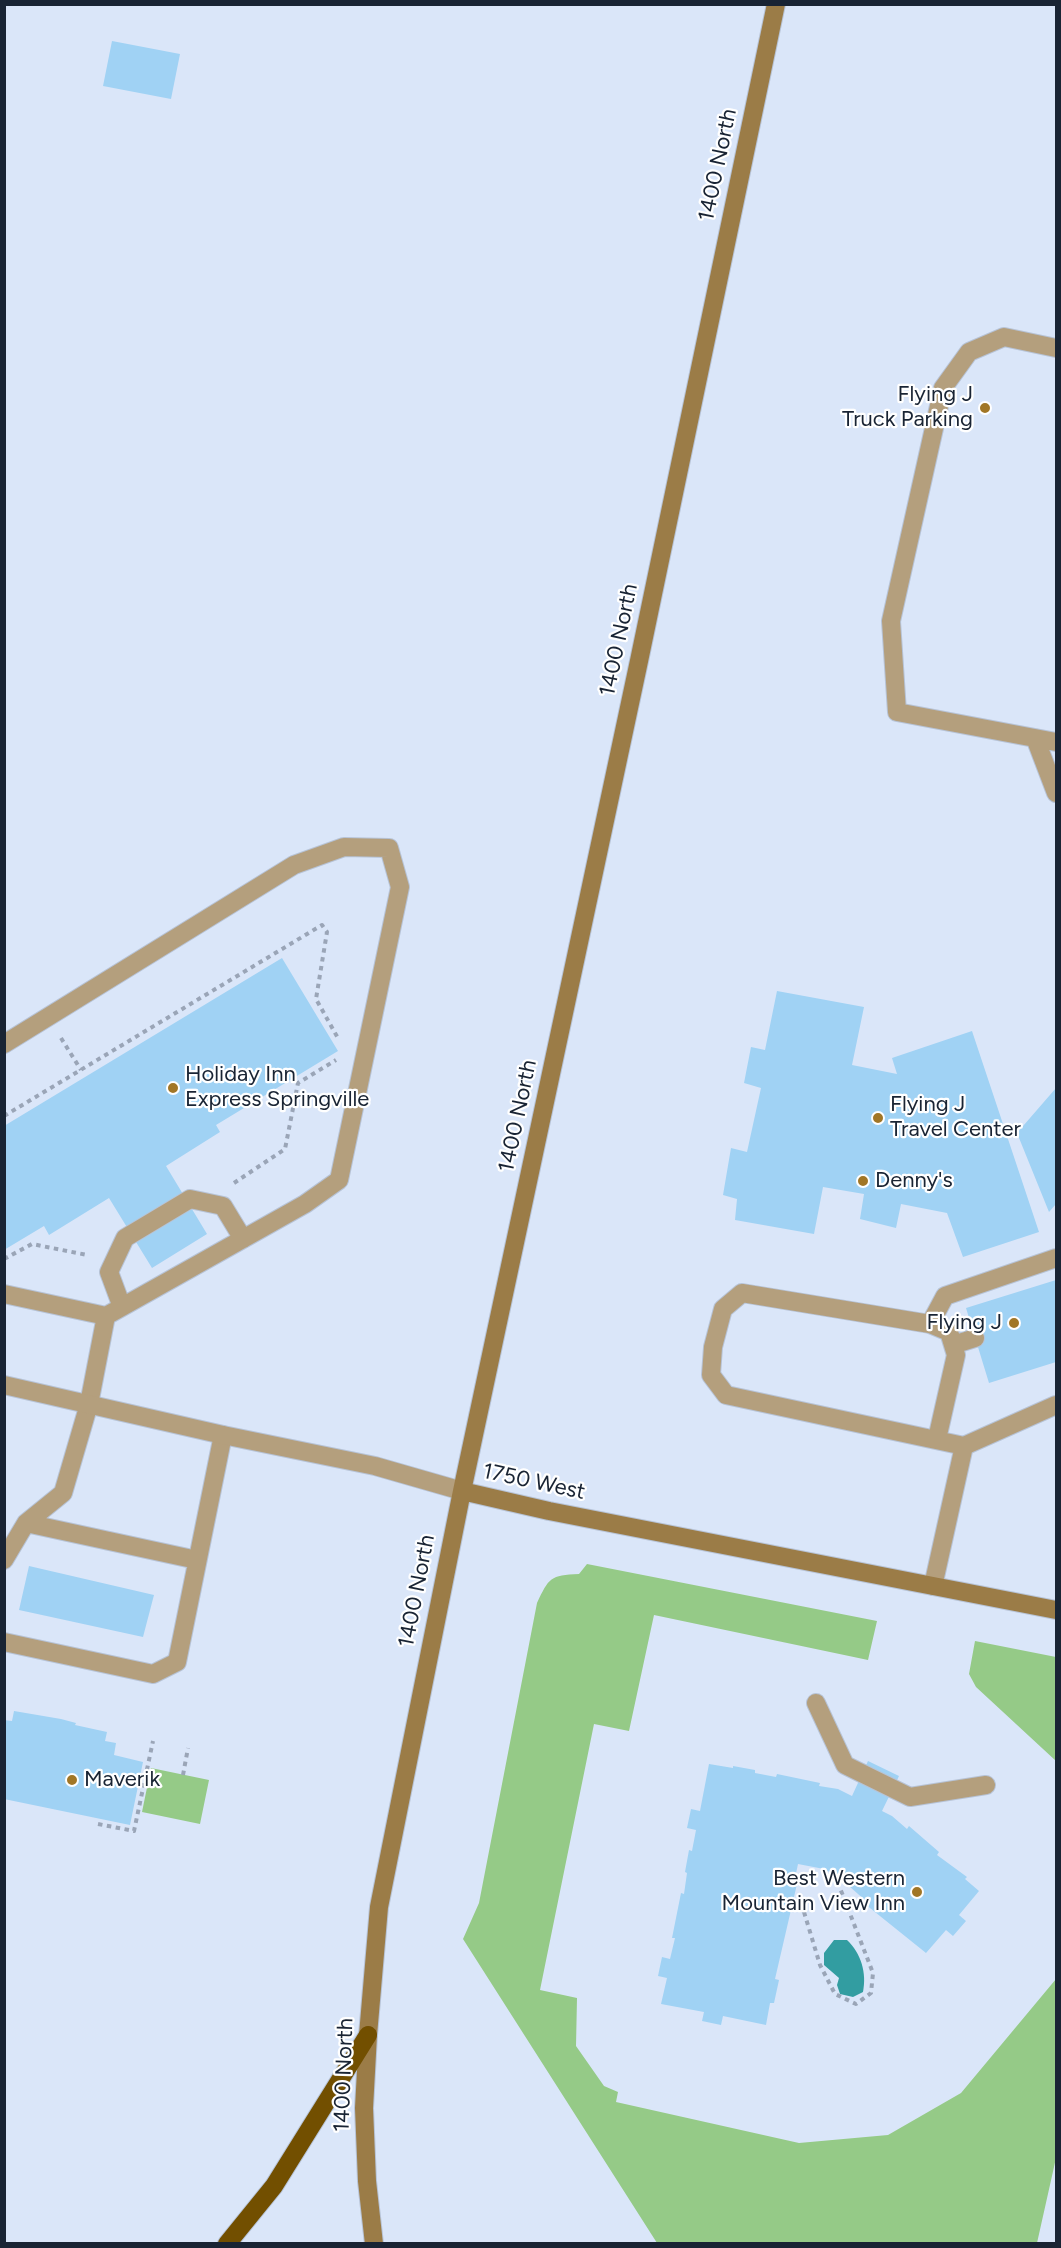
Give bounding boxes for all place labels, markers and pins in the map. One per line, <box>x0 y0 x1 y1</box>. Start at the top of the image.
place label: Flying J Truck Parking <box>842 382 973 434</box>
marker: Flying J Truck Parking <box>978 401 992 415</box>
place label: Holiday Inn Express Springville <box>185 1062 369 1114</box>
marker: Holiday Inn Express Springville <box>166 1081 180 1095</box>
place label: Flying J Travel Center <box>890 1092 1021 1144</box>
marker: Flying J Travel Center <box>871 1111 885 1125</box>
place label: Denny's <box>875 1168 953 1194</box>
marker: Denny's <box>856 1174 870 1188</box>
place label: Flying J <box>927 1310 1002 1336</box>
marker: Flying J <box>1007 1316 1021 1330</box>
place label: Maverik <box>84 1767 160 1793</box>
marker: Maverik <box>65 1773 79 1787</box>
place label: Best Western Mountain View Inn <box>722 1866 905 1918</box>
marker: Best Western Mountain View Inn <box>910 1885 924 1899</box>

